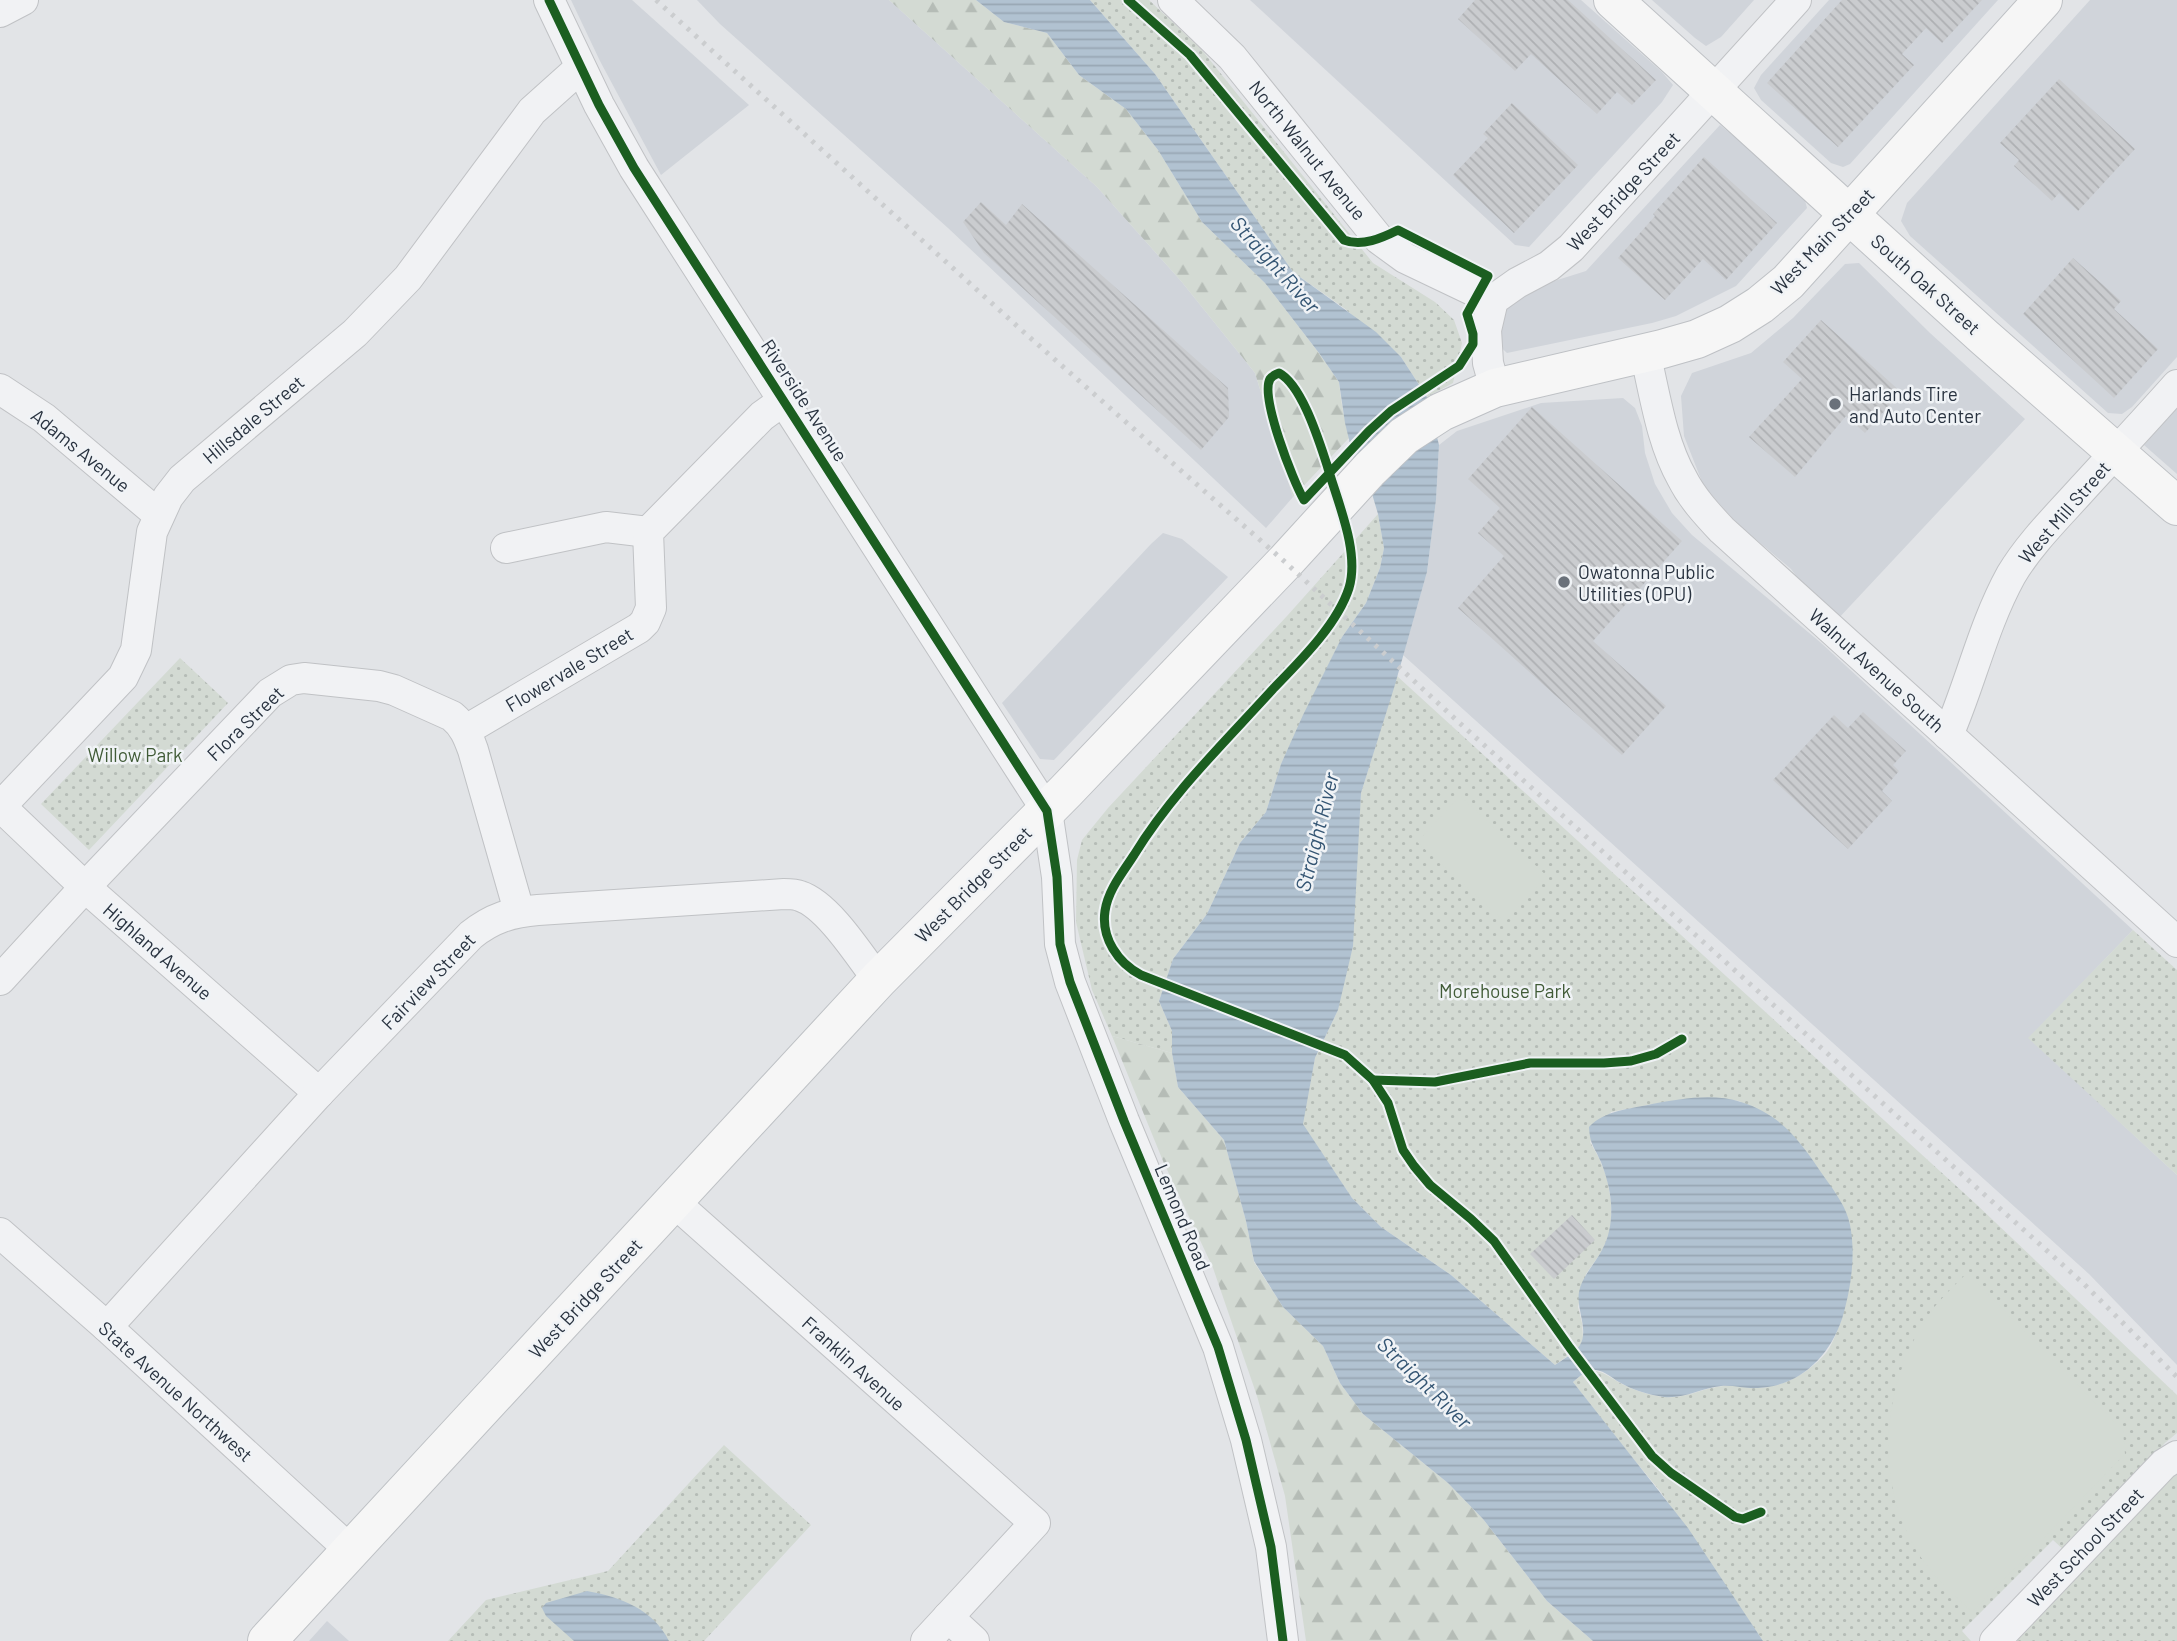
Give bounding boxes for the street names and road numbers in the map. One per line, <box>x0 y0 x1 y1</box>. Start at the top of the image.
street label: North Walnut Avenue <box>1245 76 1371 224</box>
street label: West Bridge Street <box>1562 126 1684 256</box>
street label: West Main Street <box>1765 183 1879 299</box>
street label: South Oak Street <box>1867 229 1985 339</box>
street label: Riverside Avenue <box>757 335 853 465</box>
street label: Hillsdale Street <box>198 370 308 468</box>
street label: Adams Avenue <box>27 403 135 497</box>
street label: West Mill Street <box>2013 456 2115 568</box>
street label: Walnut Avenue South <box>1805 603 1949 737</box>
street label: Flowervale Street <box>501 622 637 716</box>
street label: Flora Street <box>202 681 288 765</box>
street label: West Bridge Street <box>910 821 1036 947</box>
street label: Highland Avenue <box>99 898 217 1004</box>
street label: Fairview Street <box>376 928 480 1034</box>
street label: Lemond Road <box>1150 1160 1216 1274</box>
street label: West Bridge Street <box>524 1233 646 1363</box>
street label: Franklin Avenue <box>798 1311 910 1415</box>
street label: State Avenue Northwest <box>94 1316 258 1466</box>
street label: West School Street <box>2022 1482 2148 1612</box>

